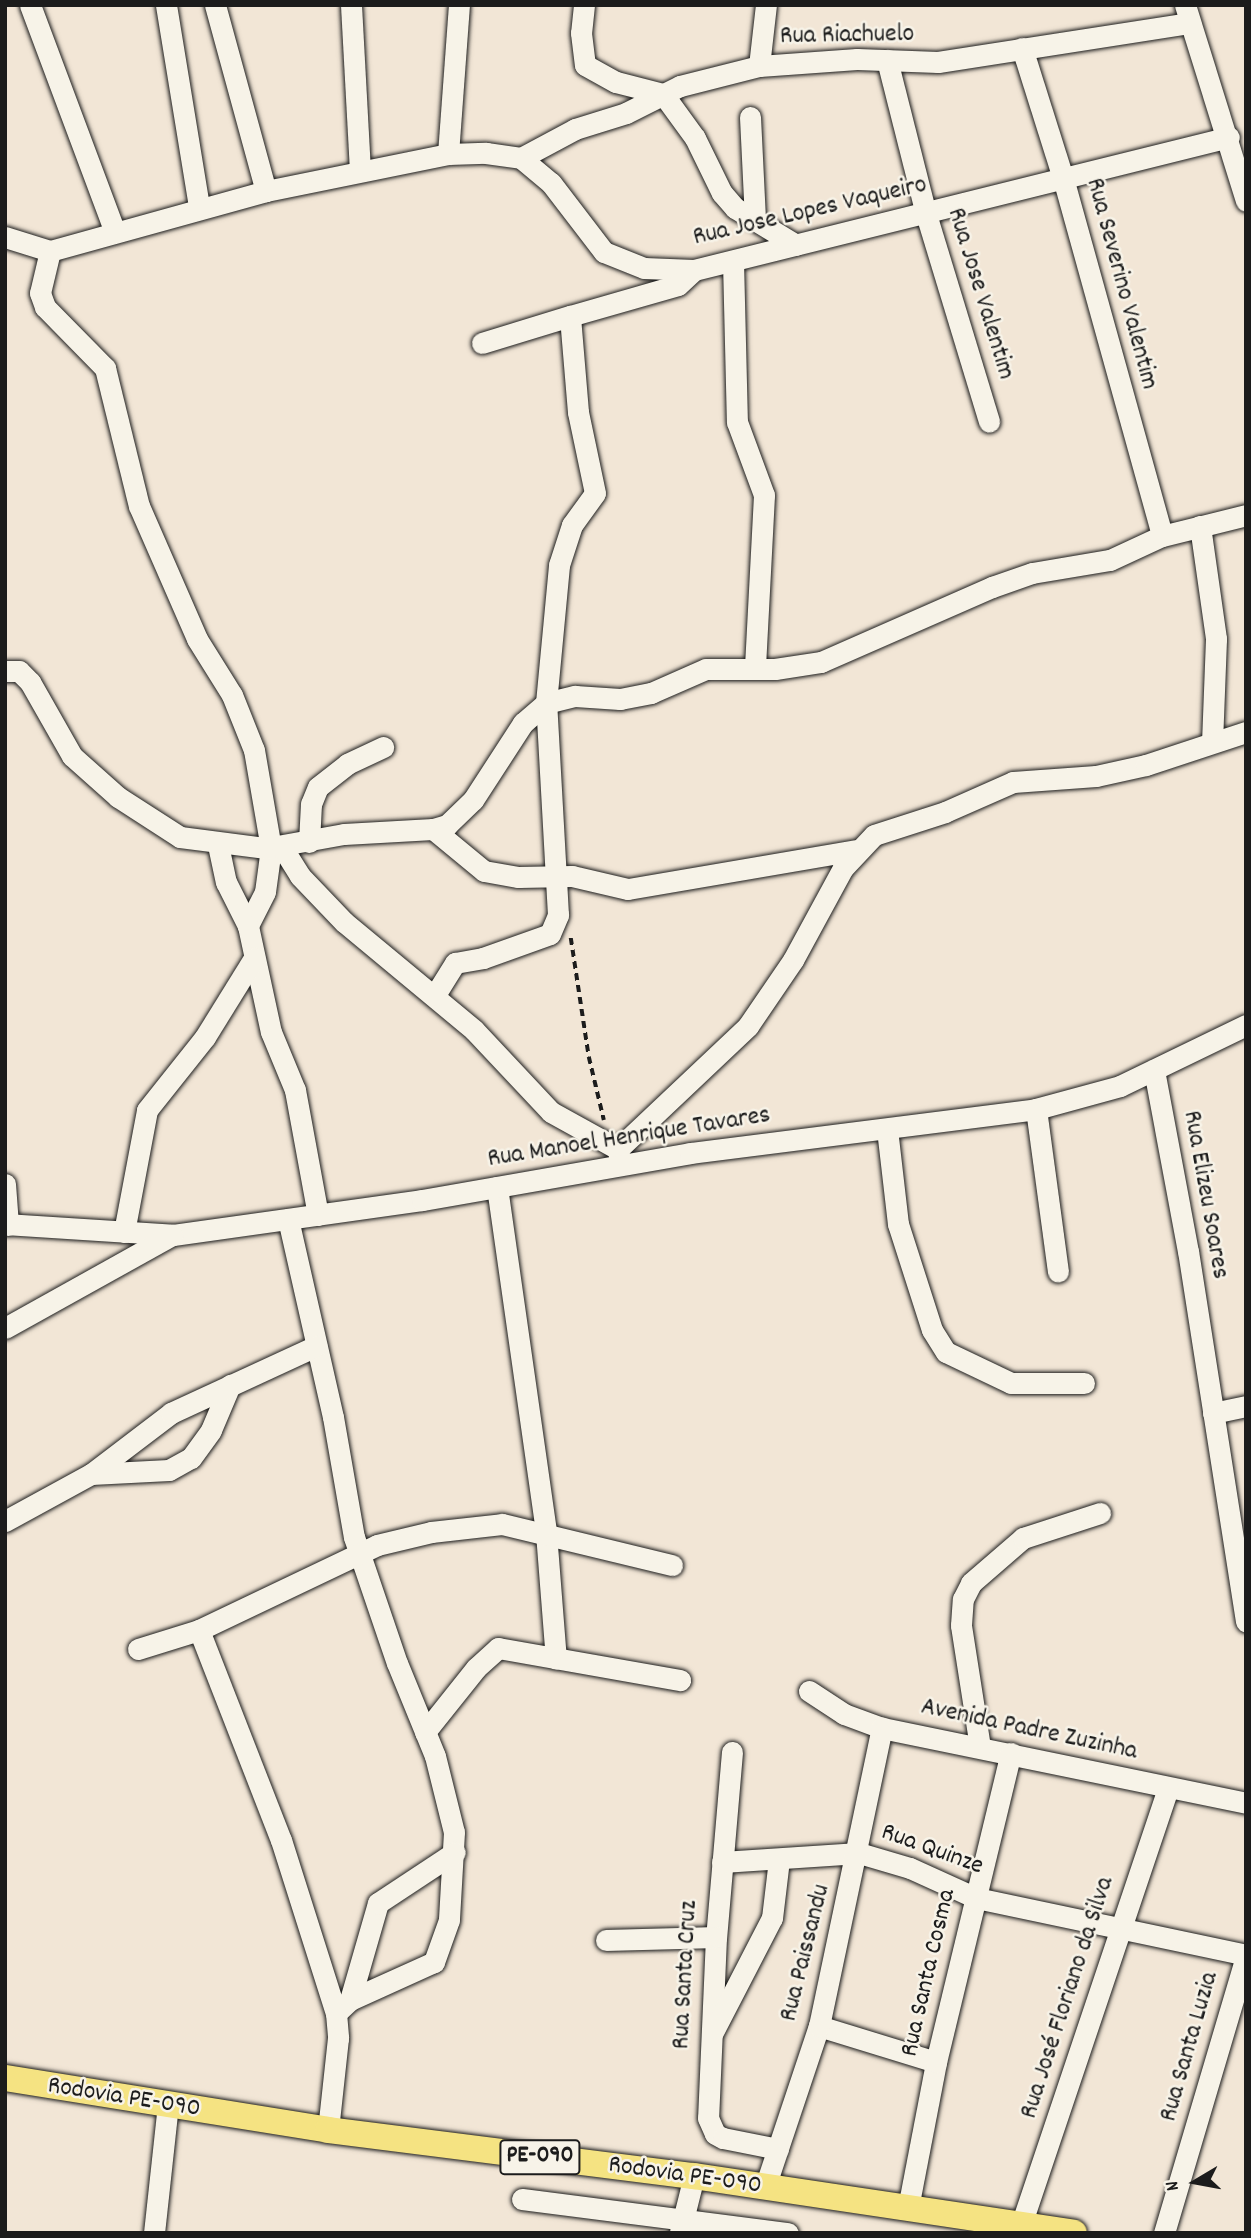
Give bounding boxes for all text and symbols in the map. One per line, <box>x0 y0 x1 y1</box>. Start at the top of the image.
street label: Rua Riachuelo <box>780 19 914 53</box>
street label: Rua Jose Lopes Vaqueiro <box>690 170 930 254</box>
street label: Rua Severino Valentim <box>1078 175 1164 393</box>
street label: Rua Jose Valentim <box>939 204 1021 384</box>
street label: Rua Manoel Henrique Tavares <box>486 1100 772 1176</box>
street label: Rua Elizeu Soares <box>1175 1108 1235 1282</box>
street label: Avenida Padre Zuzinha <box>918 1692 1140 1768</box>
street label: Rua Quinze <box>877 1817 987 1883</box>
street label: Rua José Floriano da Silva <box>1014 1873 1122 2123</box>
street label: Rua Paissandu <box>774 1881 838 2025</box>
street label: Rua Santa Cosma <box>895 1886 963 2060</box>
street label: Rua Santa Cruz <box>667 1900 705 2050</box>
street label: Rua Santa Luzia <box>1154 1969 1226 2125</box>
street label: Rodovia PE-090 <box>45 2071 203 2125</box>
road number: PE-090 <box>498 2136 582 2178</box>
north arrow <box>1160 2147 1230 2217</box>
street label: Rodovia PE-090 <box>606 2150 764 2202</box>
text: N <box>1160 2179 1188 2193</box>

